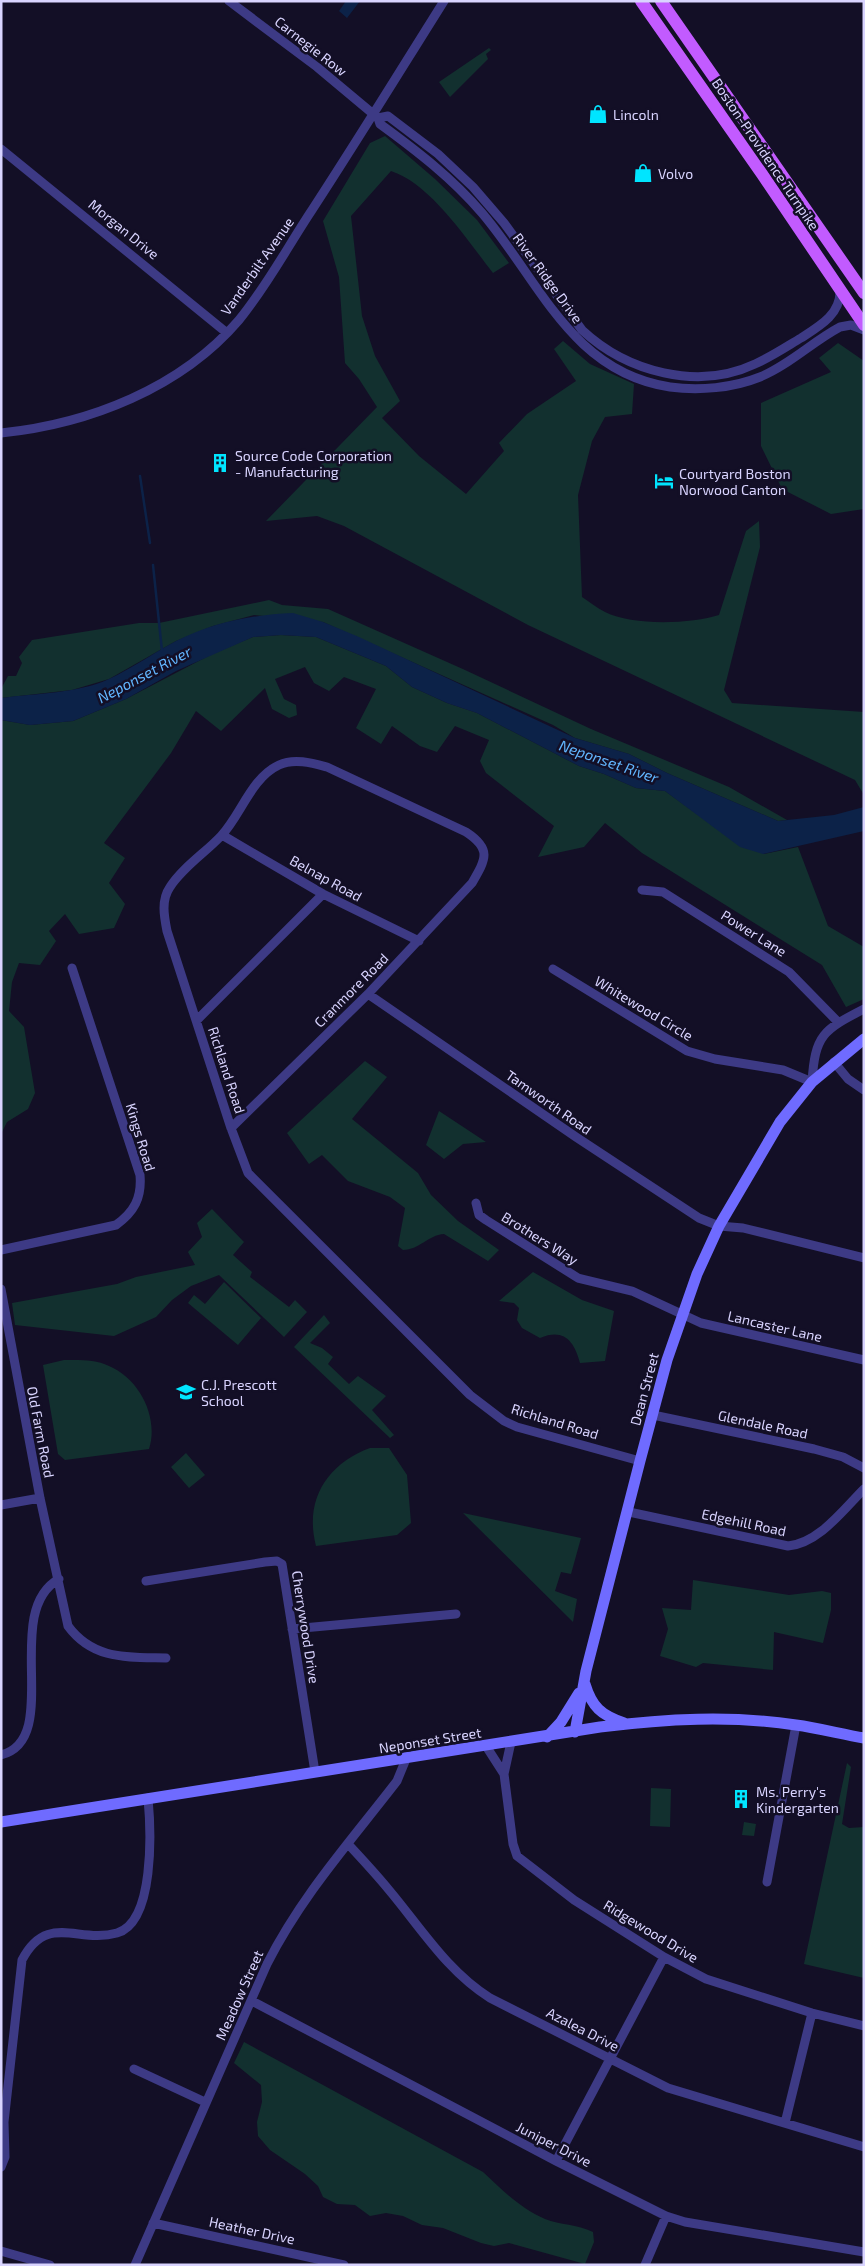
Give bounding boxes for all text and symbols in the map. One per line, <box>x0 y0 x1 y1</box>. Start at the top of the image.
street label: Carnegie Row <box>272 13 351 80</box>
street label: Boston-Providence Turnpike <box>709 75 823 233</box>
shop icon: Lincoln <box>587 103 609 125</box>
place label: Lincoln <box>613 106 659 123</box>
shop icon: Volvo <box>632 162 654 184</box>
place label: Volvo <box>658 165 693 182</box>
street label: Morgan Drive <box>85 195 163 263</box>
street label: Vanderbilt Avenue <box>217 214 297 318</box>
street label: River Ridge Drive <box>510 230 586 326</box>
place label: Source Code Corporation - Manufacturing <box>235 447 392 480</box>
building icon: Source Code Corporation - Manufacturing <box>209 452 231 474</box>
place label: Courtyard Boston Norwood Canton <box>679 465 791 498</box>
hotel icon: Courtyard Boston Norwood Canton <box>653 470 675 492</box>
water label: Neponset River <box>94 641 195 706</box>
water label: Neponset River <box>557 736 662 787</box>
street label: Belnap Road <box>287 851 365 905</box>
street label: Power Lane <box>718 906 790 960</box>
street label: Cranmore Road <box>310 949 392 1031</box>
street label: Whitewood Circle <box>592 972 696 1044</box>
street label: Richland Road <box>205 1024 249 1116</box>
street label: Tamworth Road <box>503 1066 595 1138</box>
street label: Kings Road <box>123 1101 159 1173</box>
street label: Brothers Way <box>499 1208 582 1269</box>
street label: Lancaster Lane <box>726 1307 824 1345</box>
street label: Dean Street <box>626 1351 662 1427</box>
place label: C.J. Prescott School <box>201 1376 277 1409</box>
school or university icon: C.J. Prescott School <box>175 1381 197 1403</box>
street label: Old Farm Road <box>24 1385 58 1479</box>
street label: Richland Road <box>509 1400 601 1442</box>
street label: Glendale Road <box>717 1406 809 1442</box>
street label: Edgehill Road <box>700 1505 788 1539</box>
street label: Cherrywood Drive <box>289 1569 323 1685</box>
street label: Neponset Street <box>378 1724 482 1756</box>
place label: Ms. Perry's Kindergarten <box>756 1783 839 1816</box>
building icon: Ms. Perry's Kindergarten <box>730 1788 752 1810</box>
street label: Ridgewood Drive <box>601 1896 701 1966</box>
street label: Meadow Street <box>212 1947 266 2043</box>
street label: Azalea Drive <box>544 2003 622 2055</box>
street label: Juniper Drive <box>514 2118 594 2170</box>
street label: Heather Drive <box>208 2213 296 2247</box>

